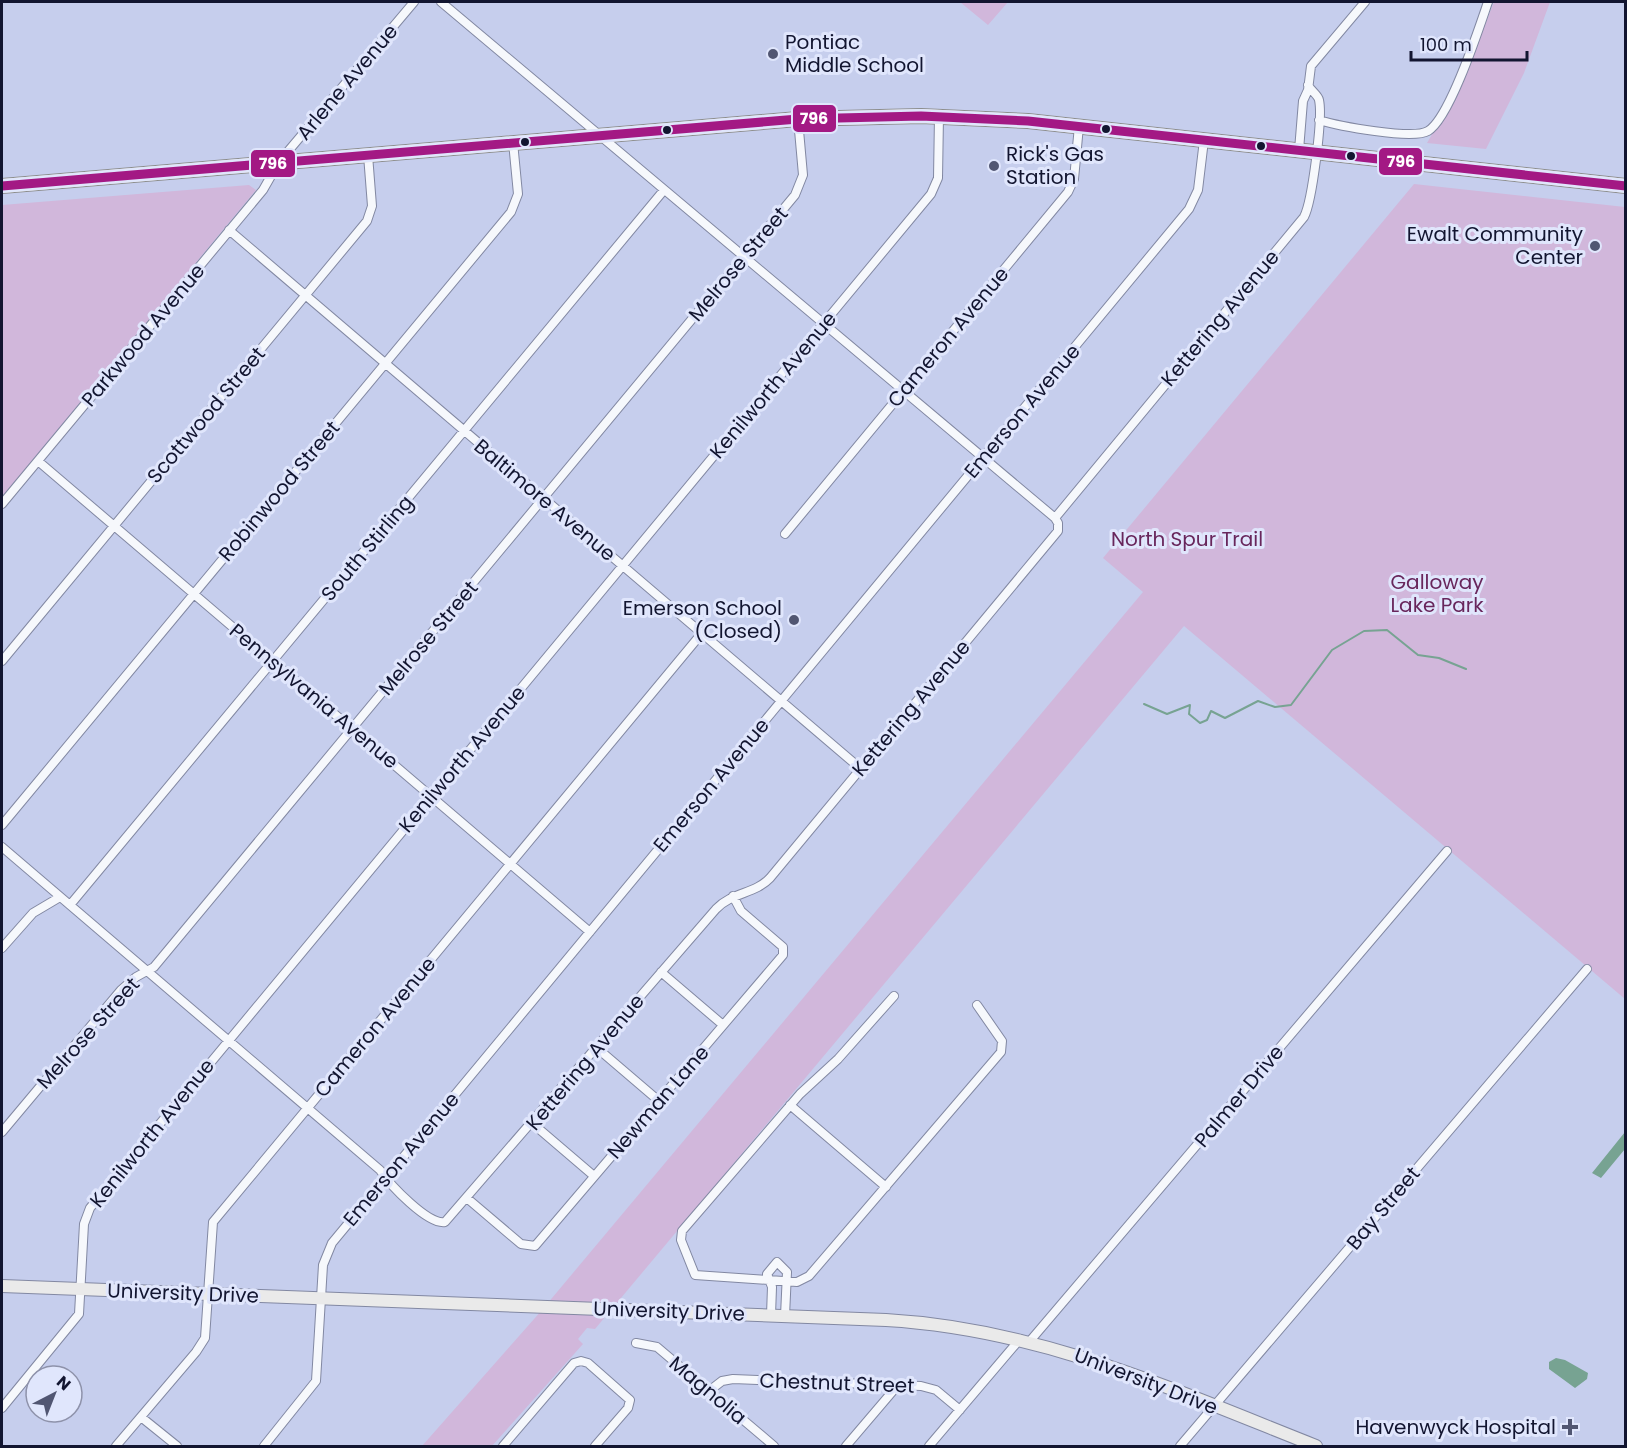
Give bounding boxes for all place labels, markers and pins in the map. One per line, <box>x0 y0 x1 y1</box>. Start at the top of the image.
place label: Pontiac Middle School <box>785 28 924 79</box>
marker: Pontiac Middle School <box>766 47 780 61</box>
unlabelled marker <box>1100 123 1112 135</box>
unlabelled marker <box>661 124 673 136</box>
unlabelled marker <box>519 136 531 148</box>
place label: Rick's Gas Station <box>1006 140 1104 191</box>
unlabelled marker <box>1255 140 1267 152</box>
unlabelled marker <box>1345 150 1357 162</box>
marker: Rick's Gas Station <box>987 159 1001 173</box>
place label: Ewalt Community Center <box>1407 220 1583 271</box>
marker: Ewalt Community Center <box>1588 239 1602 253</box>
place label: Emerson School (Closed) <box>623 594 782 645</box>
marker: Emerson School (Closed) <box>787 613 801 627</box>
place label: Havenwyck Hospital <box>1356 1413 1556 1441</box>
marker: Havenwyck Hospital <box>1561 1418 1579 1436</box>

